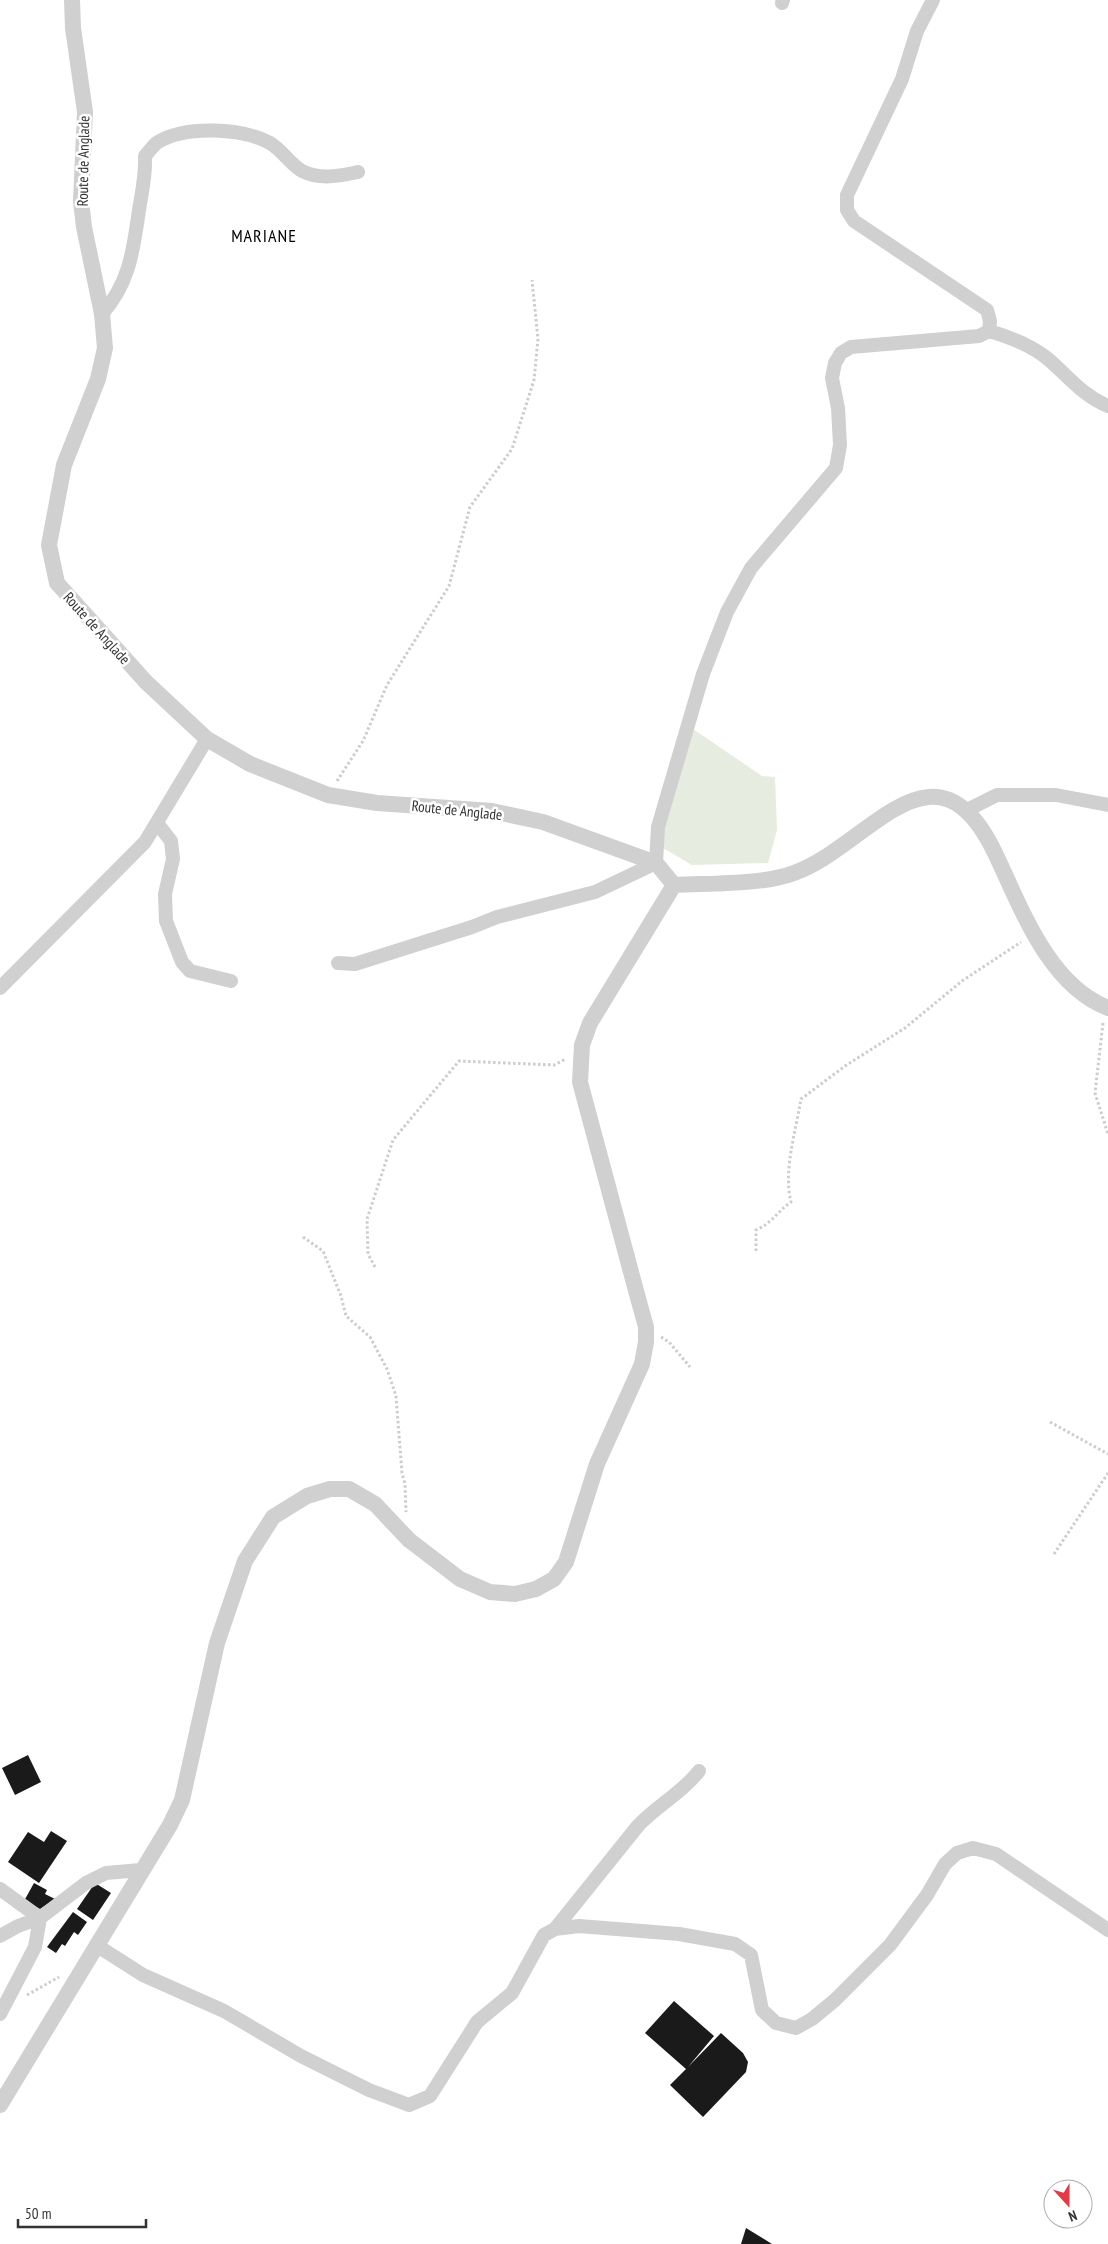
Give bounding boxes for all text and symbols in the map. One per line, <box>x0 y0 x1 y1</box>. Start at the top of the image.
street label: Route de Anglade <box>73 115 93 207</box>
district label: MARIANE <box>231 224 297 247</box>
street label: Route de Anglade <box>60 588 134 668</box>
street label: Route de Anglade <box>411 796 503 824</box>
north arrow <box>1043 2179 1093 2229</box>
scale bar <box>18 2196 145 2228</box>
text: 50 m <box>25 2204 51 2223</box>
text: N <box>1066 2206 1079 2226</box>

